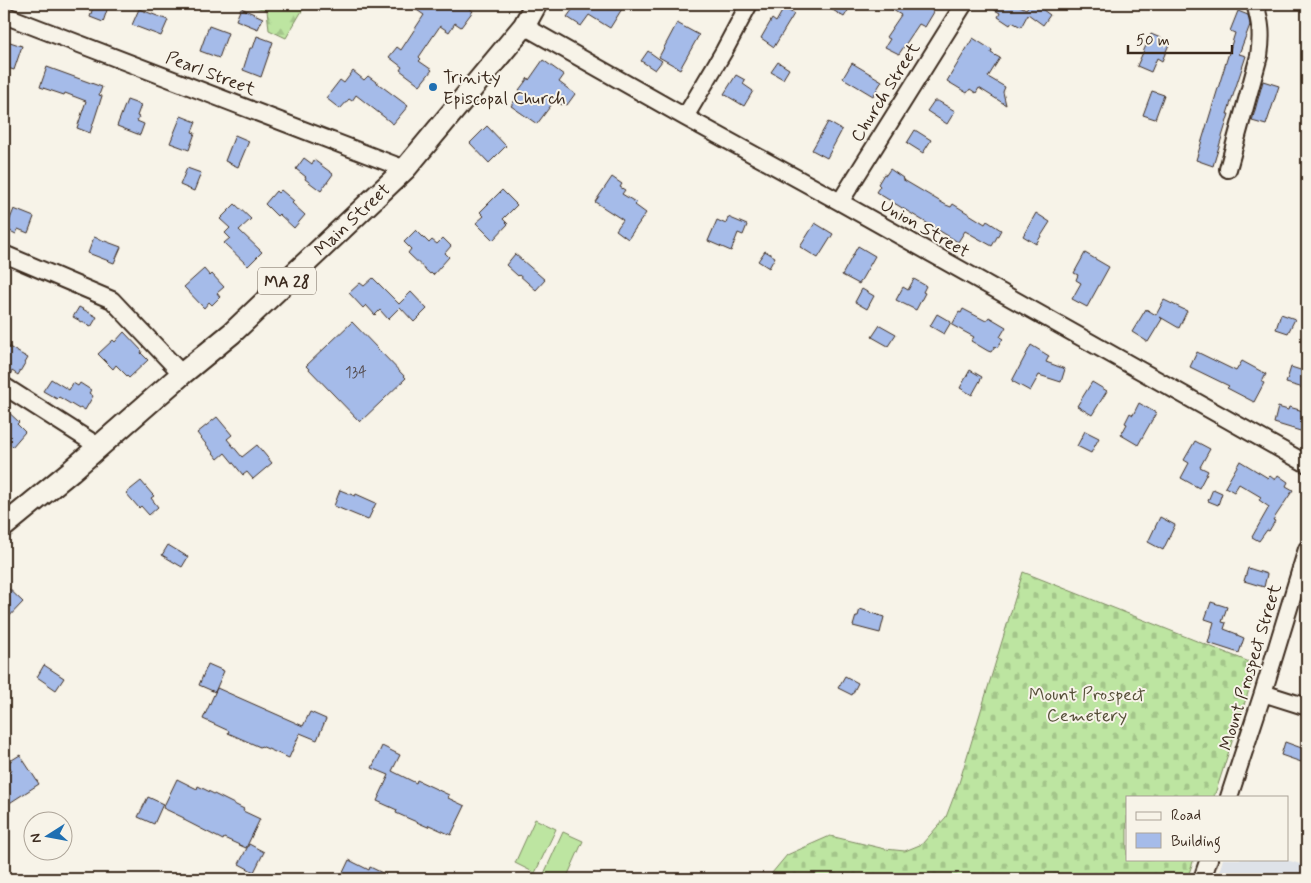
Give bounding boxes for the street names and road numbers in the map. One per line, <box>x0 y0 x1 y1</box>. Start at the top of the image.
street label: Church Street <box>846 38 926 147</box>
street label: Pearl Street <box>162 46 259 102</box>
street label: Main Street <box>309 178 396 262</box>
street label: Union Street <box>875 194 974 264</box>
road number: MA 28 <box>258 268 316 294</box>
street label: Mount Prospect Street <box>1214 581 1288 754</box>

